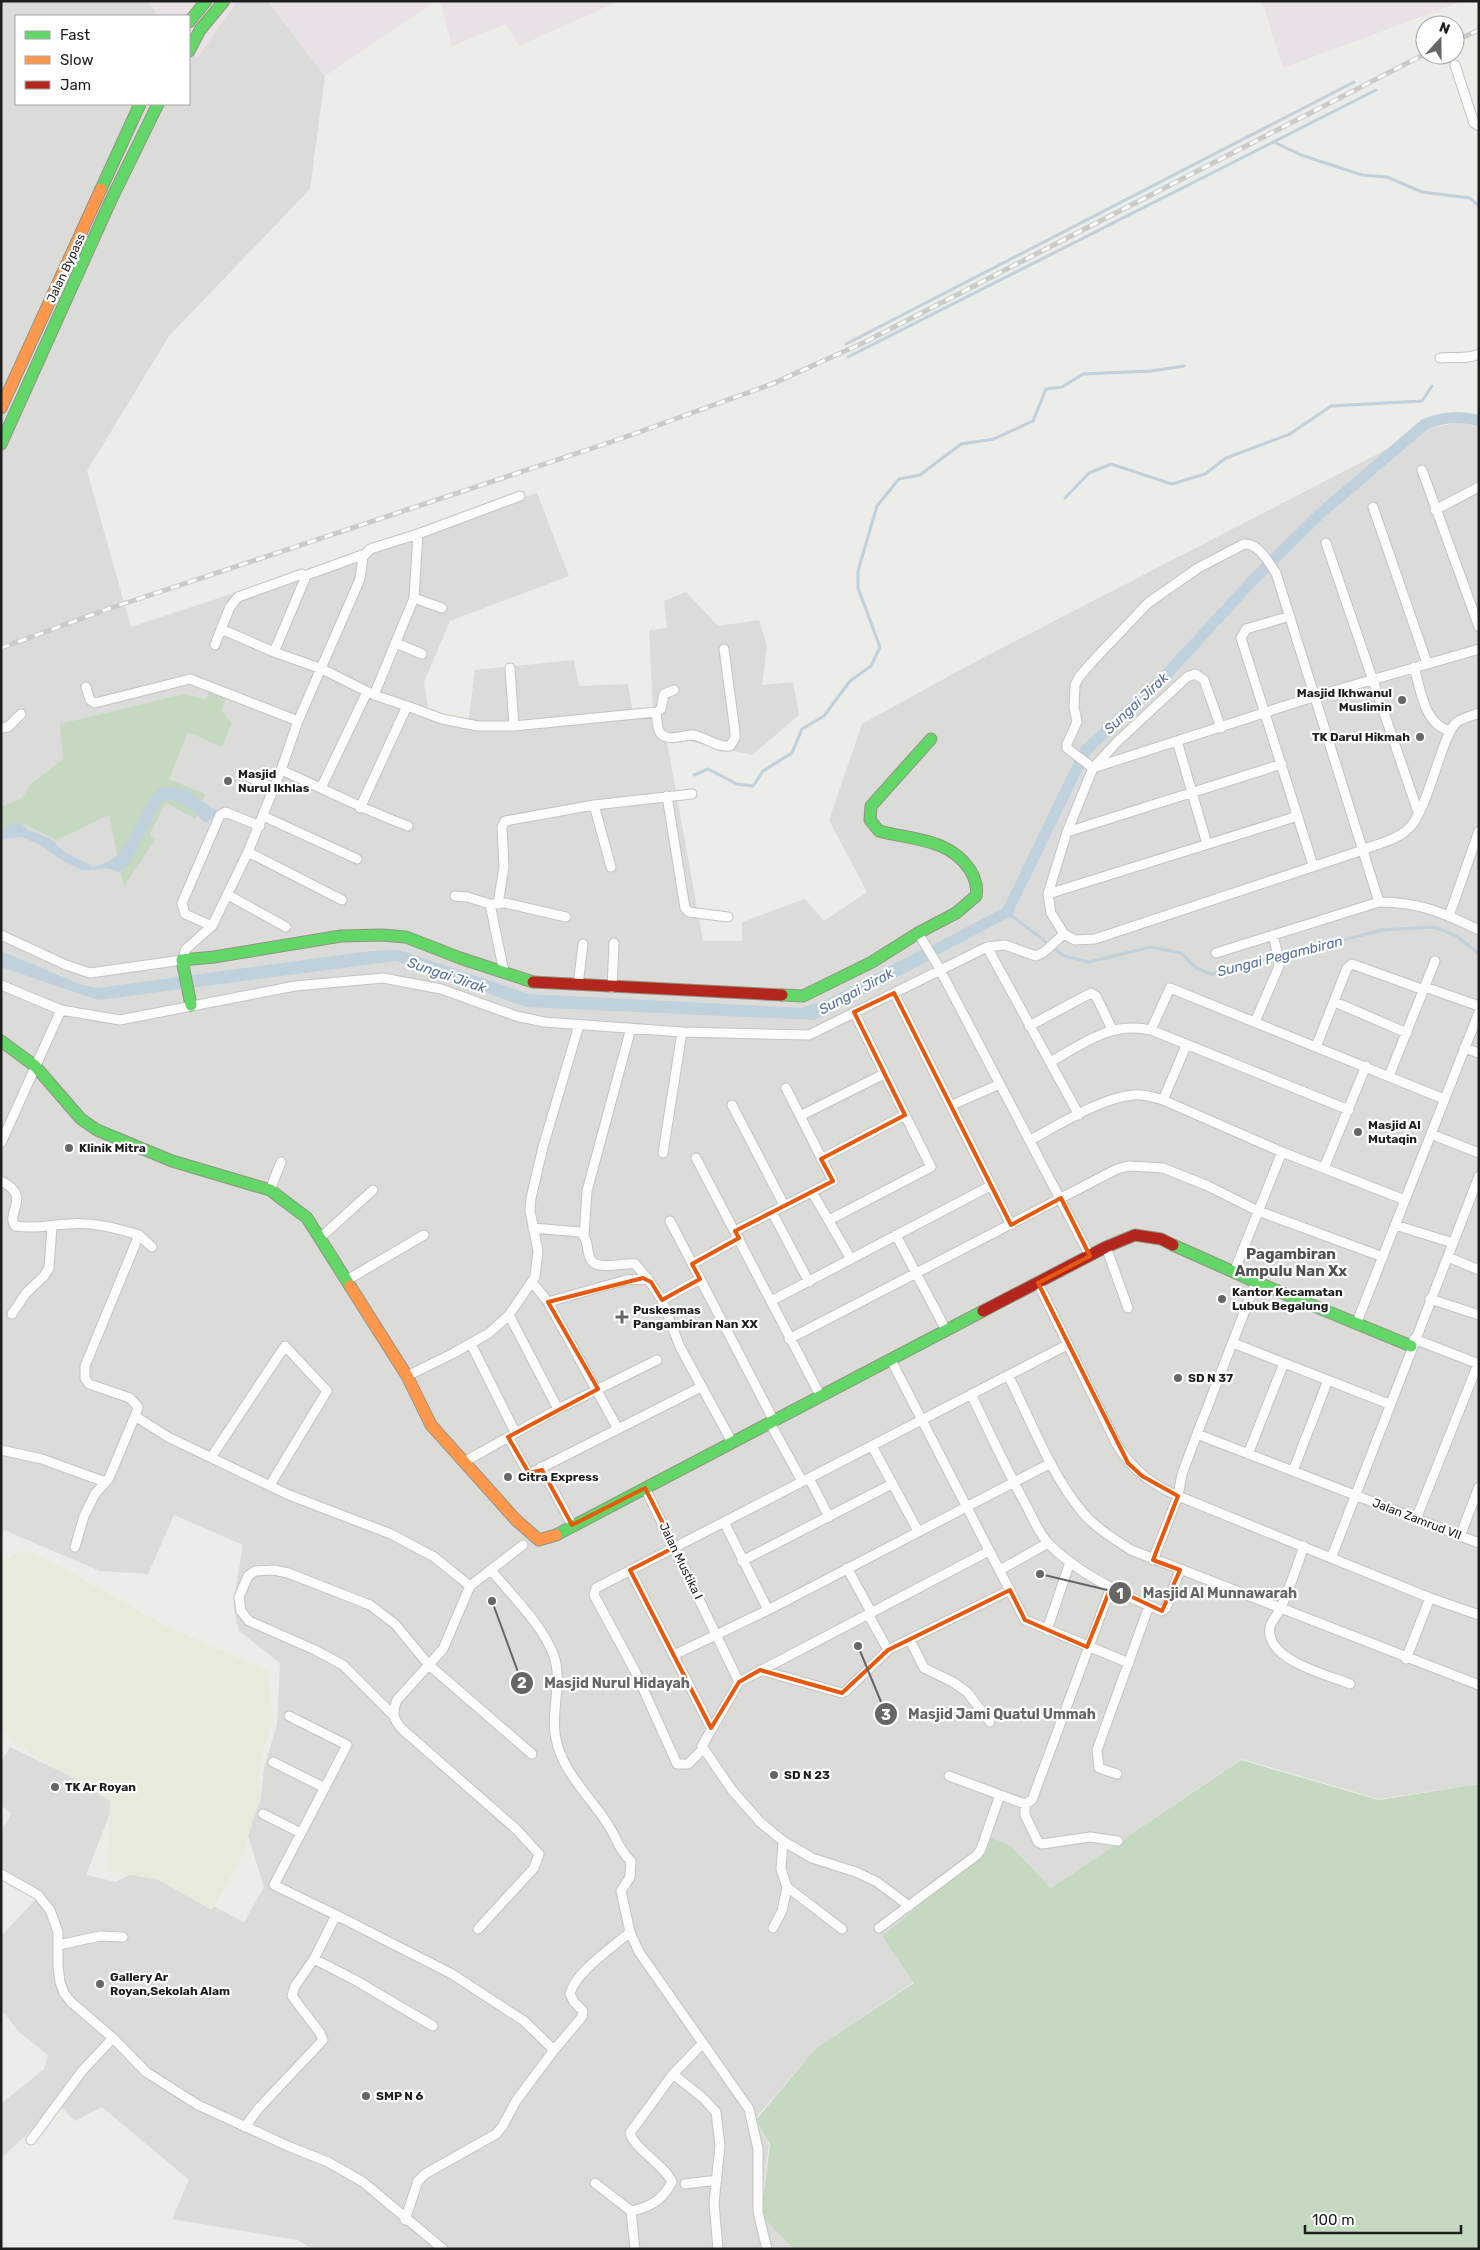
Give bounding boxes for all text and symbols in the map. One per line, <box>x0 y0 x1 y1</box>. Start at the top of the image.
legend <box>15 15 190 105</box>
north arrow <box>1415 15 1465 65</box>
text: N <box>1437 19 1452 38</box>
text: Fast <box>60 26 90 44</box>
text: Slow <box>60 51 93 69</box>
text: Jam <box>60 76 91 94</box>
street label: Jalan Bypass <box>44 231 88 305</box>
water label: Sungai Jirak <box>1101 669 1173 738</box>
place label: Masjid Ikhwanul Muslimin <box>1297 686 1392 714</box>
marker: Masjid Ikhwanul Muslimin <box>1396 694 1408 706</box>
place label: TK Darul Hikmah <box>1312 730 1410 744</box>
marker: TK Darul Hikmah <box>1414 731 1426 743</box>
place label: Masjid Nurul Ikhlas <box>238 767 310 795</box>
marker: Masjid Nurul Ikhlas <box>222 775 234 787</box>
water label: Sungai Pegambiran <box>1216 933 1345 980</box>
water label: Sungai Jirak <box>405 954 489 997</box>
water label: Sungai Jirak <box>816 964 897 1018</box>
place label: Masjid Al Mutaqin <box>1368 1118 1421 1146</box>
marker: Masjid Al Mutaqin <box>1352 1126 1364 1138</box>
place label: Klinik Mitra <box>79 1141 146 1155</box>
marker: Klinik Mitra <box>63 1142 75 1154</box>
district label: Pagambiran Ampulu Nan Xx <box>1235 1245 1347 1280</box>
place label: Kantor Kecamatan Lubuk Begalung <box>1232 1285 1343 1313</box>
marker: Kantor Kecamatan Lubuk Begalung <box>1216 1293 1228 1305</box>
place label: Puskesmas Pangambiran Nan XX <box>633 1303 758 1331</box>
marker: Puskesmas Pangambiran Nan XX <box>615 1310 629 1324</box>
place label: SD N 37 <box>1188 1371 1233 1385</box>
marker: SD N 37 <box>1172 1372 1184 1384</box>
place label: Citra Express <box>518 1470 599 1484</box>
marker: Citra Express <box>502 1471 514 1483</box>
street label: Jalan Zamrud VII <box>1370 1496 1464 1542</box>
street label: Jalan Mustika I <box>656 1520 706 1602</box>
callout: Masjid Al Munnawarah <box>1108 1579 1307 1608</box>
text: 1 <box>1116 1585 1124 1603</box>
text: Masjid Al Munnawarah <box>1143 1585 1297 1602</box>
callout: Masjid Nurul Hidayah <box>510 1668 700 1697</box>
text: 2 <box>517 1674 527 1692</box>
text: Masjid Nurul Hidayah <box>544 1675 690 1692</box>
callout: Masjid Jami Quatul Ummah <box>873 1700 1106 1729</box>
text: 3 <box>881 1706 891 1724</box>
text: Masjid Jami Quatul Ummah <box>908 1706 1096 1723</box>
place label: SD N 23 <box>784 1768 830 1782</box>
marker: SD N 23 <box>768 1769 780 1781</box>
place label: TK Ar Royan <box>65 1780 136 1794</box>
marker: TK Ar Royan <box>49 1781 61 1793</box>
place label: Gallery Ar Royan,Sekolah Alam <box>110 1970 230 1998</box>
marker: Gallery Ar Royan,Sekolah Alam <box>94 1978 106 1990</box>
place label: SMP N 6 <box>376 2089 423 2103</box>
marker: SMP N 6 <box>360 2090 372 2102</box>
scale bar <box>1305 2202 1461 2234</box>
text: 100 m <box>1312 2211 1354 2229</box>

